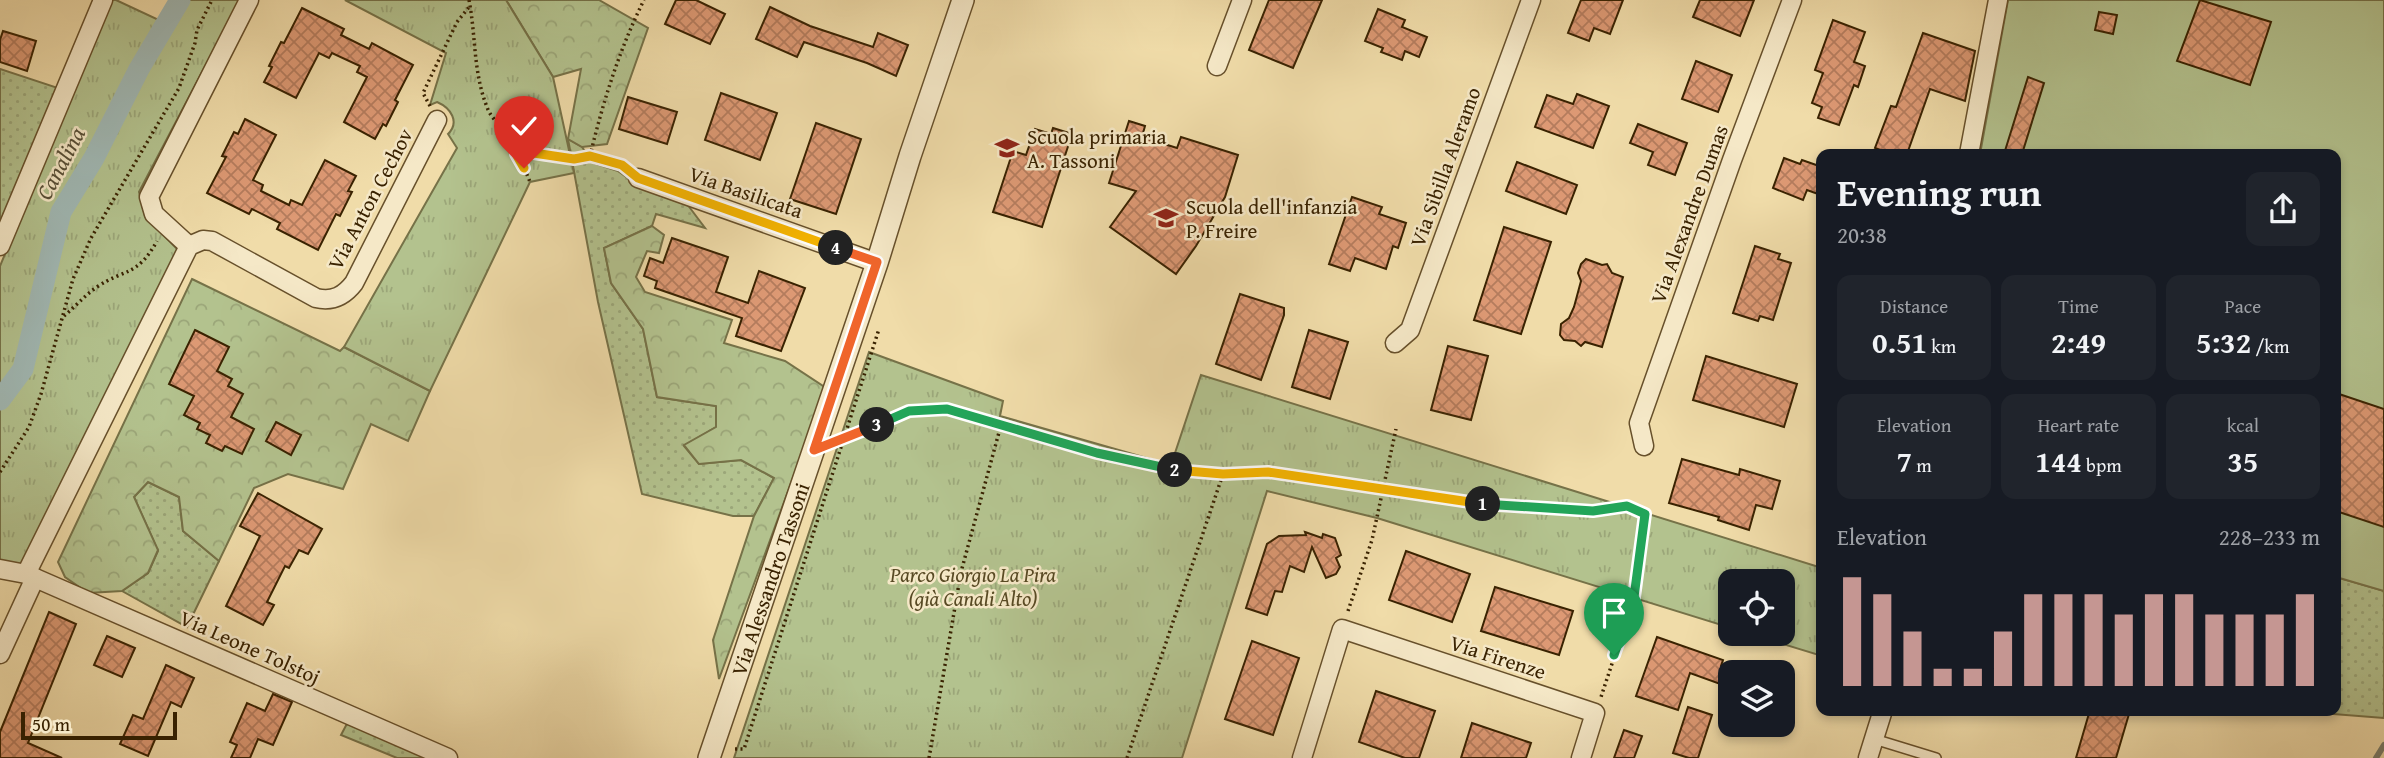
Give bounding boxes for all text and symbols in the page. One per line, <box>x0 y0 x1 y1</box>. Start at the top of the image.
street label: Via Sibilla Aleramo <box>1402 83 1488 251</box>
pin <box>494 96 554 168</box>
icon: check <box>505 107 543 145</box>
water label: Canalina <box>27 120 93 205</box>
street label: Via Alexandre Dumas <box>1642 120 1736 308</box>
place label: Scuola primaria A. Tassoni <box>1027 121 1167 176</box>
street label: Via Anton Cechov <box>320 122 421 275</box>
school or university icon: Scuola primaria A. Tassoni <box>993 134 1021 162</box>
street label: Via Basilicata <box>685 158 807 226</box>
text: Evening run <box>1837 164 2041 220</box>
button: share <box>2246 172 2320 246</box>
place label: Scuola dell'infanzia P. Freire <box>1186 191 1358 246</box>
school or university icon: Scuola dell'infanzia P. Freire <box>1152 204 1180 232</box>
text: 20:38 <box>1837 218 1887 251</box>
pin: 4 <box>818 230 854 266</box>
text: 4 <box>831 233 840 261</box>
text: Distance <box>1880 292 1948 320</box>
text: Time <box>2058 292 2099 320</box>
text: Pace <box>2225 292 2261 320</box>
text: 0.51 <box>1872 320 1927 364</box>
text: 2:49 <box>2051 320 2106 364</box>
text: 5:32 <box>2196 320 2251 364</box>
text: km <box>1927 332 1956 360</box>
text: /km <box>2251 332 2290 360</box>
pin: 3 <box>860 408 894 442</box>
text: 3 <box>872 410 881 438</box>
text: Elevation <box>1877 411 1951 439</box>
text: Heart rate <box>2038 411 2119 439</box>
text: kcal <box>2227 411 2259 439</box>
text: 7 <box>1897 439 1912 483</box>
text: 144 <box>2035 439 2082 483</box>
text: 35 <box>2227 439 2258 483</box>
text: m <box>1912 451 1932 479</box>
text: bpm <box>2082 451 2122 479</box>
pin: 2 <box>1158 452 1192 488</box>
text: 2 <box>1170 455 1179 483</box>
street label: Via Alessandro Tassoni <box>723 478 817 680</box>
pin: 1 <box>1466 486 1500 522</box>
text: 1 <box>1478 489 1487 517</box>
text: Elevation <box>1837 520 1927 553</box>
text: 228–233 m <box>2219 520 2320 553</box>
park label: Parco Giorgio La Pira (già Canali Alto) <box>889 559 1056 614</box>
map controls <box>1718 569 1795 737</box>
button: locate <box>1718 569 1795 646</box>
pin <box>1584 583 1644 655</box>
icon: arrive <box>1595 594 1633 632</box>
street label: Via Leone Tolstoj <box>175 602 325 692</box>
street label: Via Firenze <box>1446 627 1550 687</box>
button: layers <box>1718 660 1795 737</box>
scale bar <box>21 709 177 741</box>
text: 50 m <box>32 710 70 738</box>

